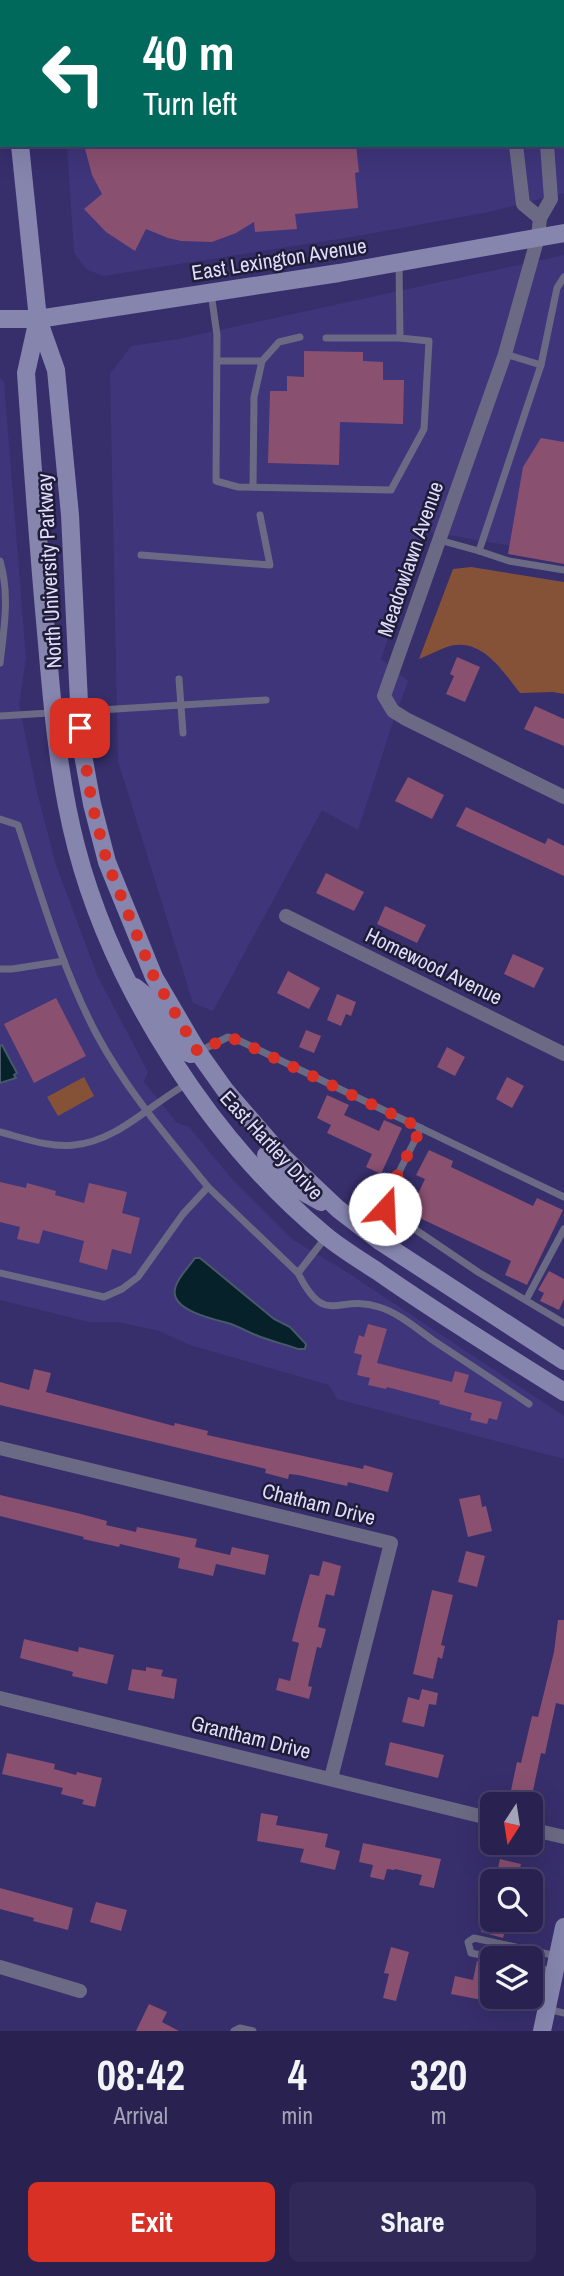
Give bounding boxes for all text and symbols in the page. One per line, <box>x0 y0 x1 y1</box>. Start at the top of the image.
text: 40 m <box>143 19 235 85</box>
icon: left <box>28 28 119 119</box>
text: Turn left <box>143 82 237 125</box>
street label: East Lexington Avenue <box>189 231 369 287</box>
street label: North University Parkway <box>29 472 69 669</box>
street label: Meadowlawn Avenue <box>370 477 450 641</box>
pin <box>50 698 110 758</box>
icon: arrive <box>61 709 99 747</box>
street label: Homewood Avenue <box>361 920 507 1012</box>
street label: East Hartley Drive <box>214 1084 330 1206</box>
position arrow <box>348 1172 422 1246</box>
street label: Chatham Drive <box>259 1476 379 1532</box>
street label: Grantham Drive <box>188 1708 314 1766</box>
north arrow <box>480 1792 542 1855</box>
map controls <box>480 1792 543 2009</box>
button: search <box>480 1869 543 1932</box>
button: layers <box>480 1946 543 2009</box>
text: 08:42 <box>97 2047 185 2103</box>
text: 4 <box>288 2047 307 2103</box>
text: 320 <box>410 2047 467 2103</box>
text: Arrival <box>114 2100 168 2131</box>
text: min <box>282 2100 313 2131</box>
text: m <box>431 2100 446 2131</box>
button: Exit <box>28 2182 275 2262</box>
button: Share <box>289 2182 536 2262</box>

